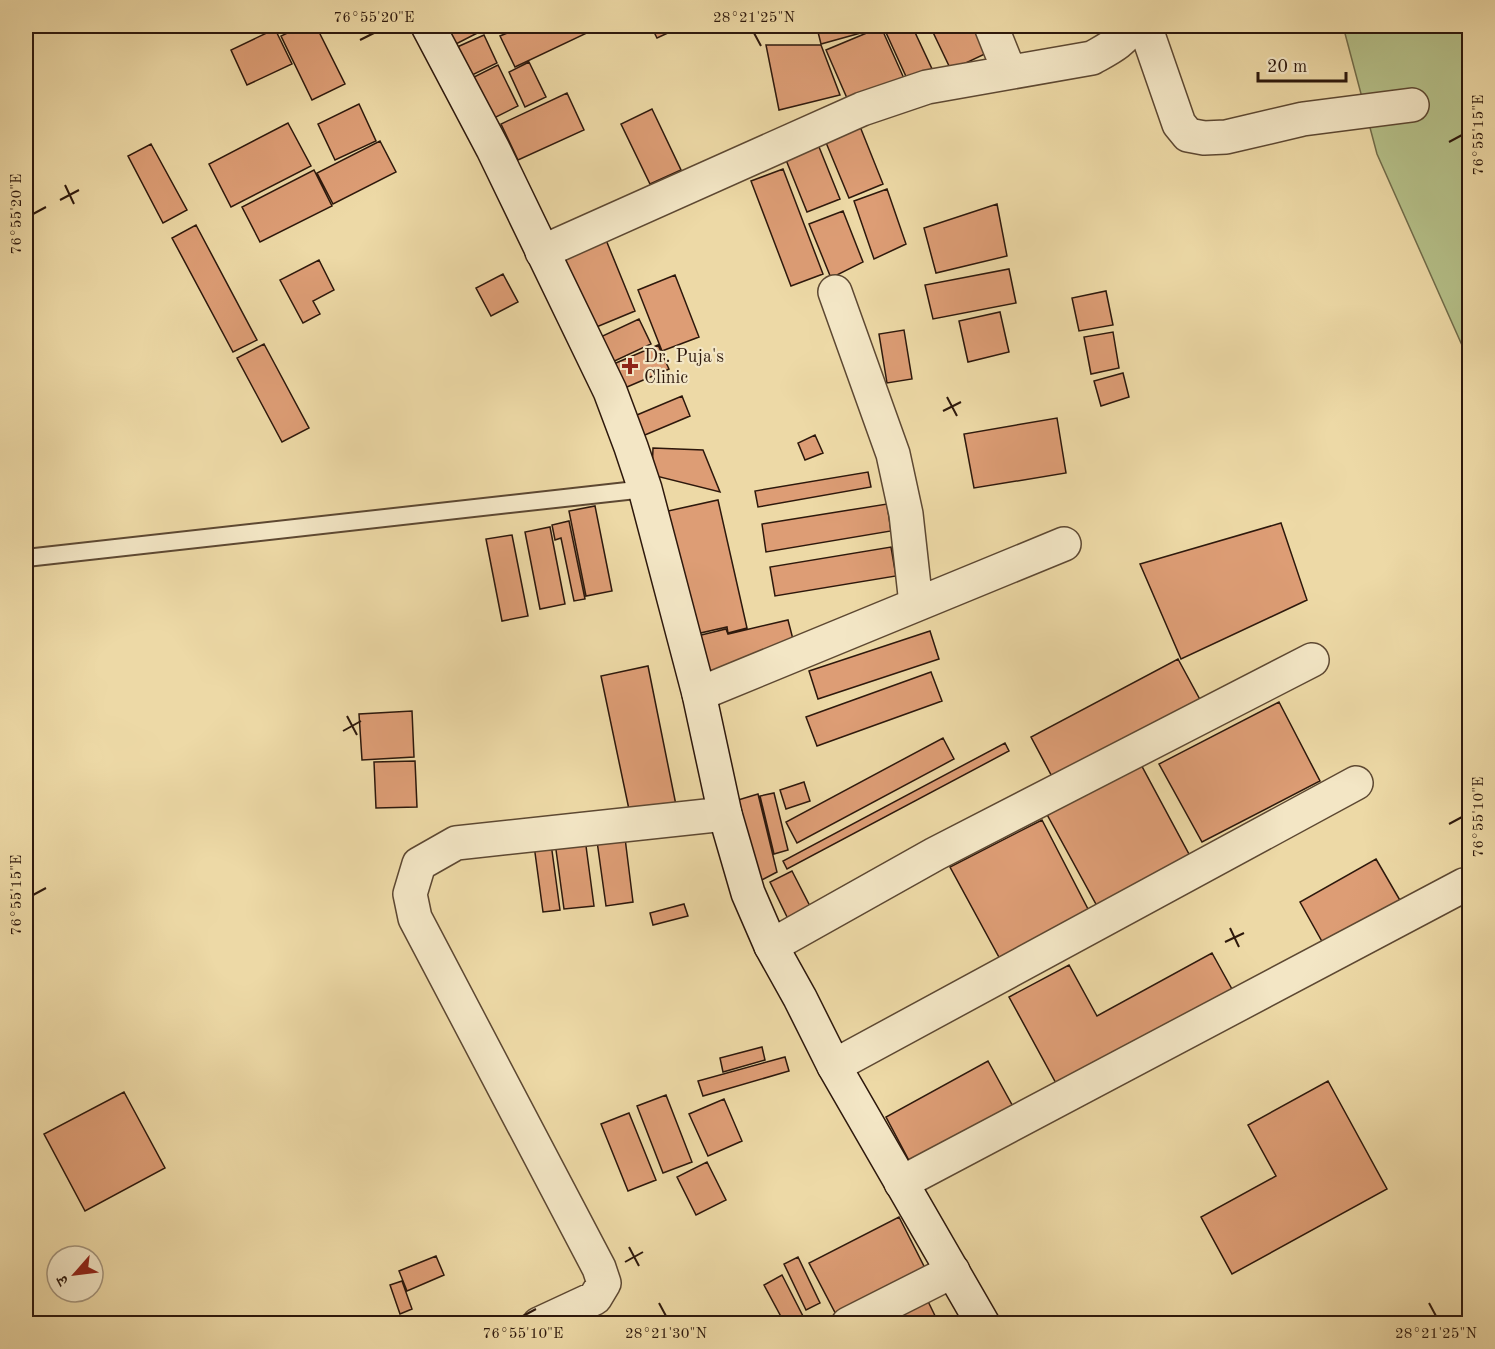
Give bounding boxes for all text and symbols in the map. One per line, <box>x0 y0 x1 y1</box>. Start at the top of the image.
text: 76°55'20"E <box>334 11 414 26</box>
text: 28°21'25"N <box>713 11 795 26</box>
scale bar <box>1258 45 1346 83</box>
text: 20 m <box>1267 58 1307 76</box>
text: 76°55'15"E <box>1472 95 1487 175</box>
text: 76°55'20"E <box>10 174 25 254</box>
place label: Dr. Puja's Clinic <box>644 348 724 387</box>
marker: Dr. Puja's Clinic <box>621 357 639 375</box>
text: 76°55'10"E <box>1472 777 1487 857</box>
text: 76°55'15"E <box>10 855 25 935</box>
north arrow <box>45 1244 105 1304</box>
text: उ <box>54 1271 73 1288</box>
text: 76°55'10"E <box>483 1327 563 1342</box>
text: 28°21'30"N <box>625 1327 707 1342</box>
text: 28°21'25"N <box>1395 1327 1477 1342</box>

